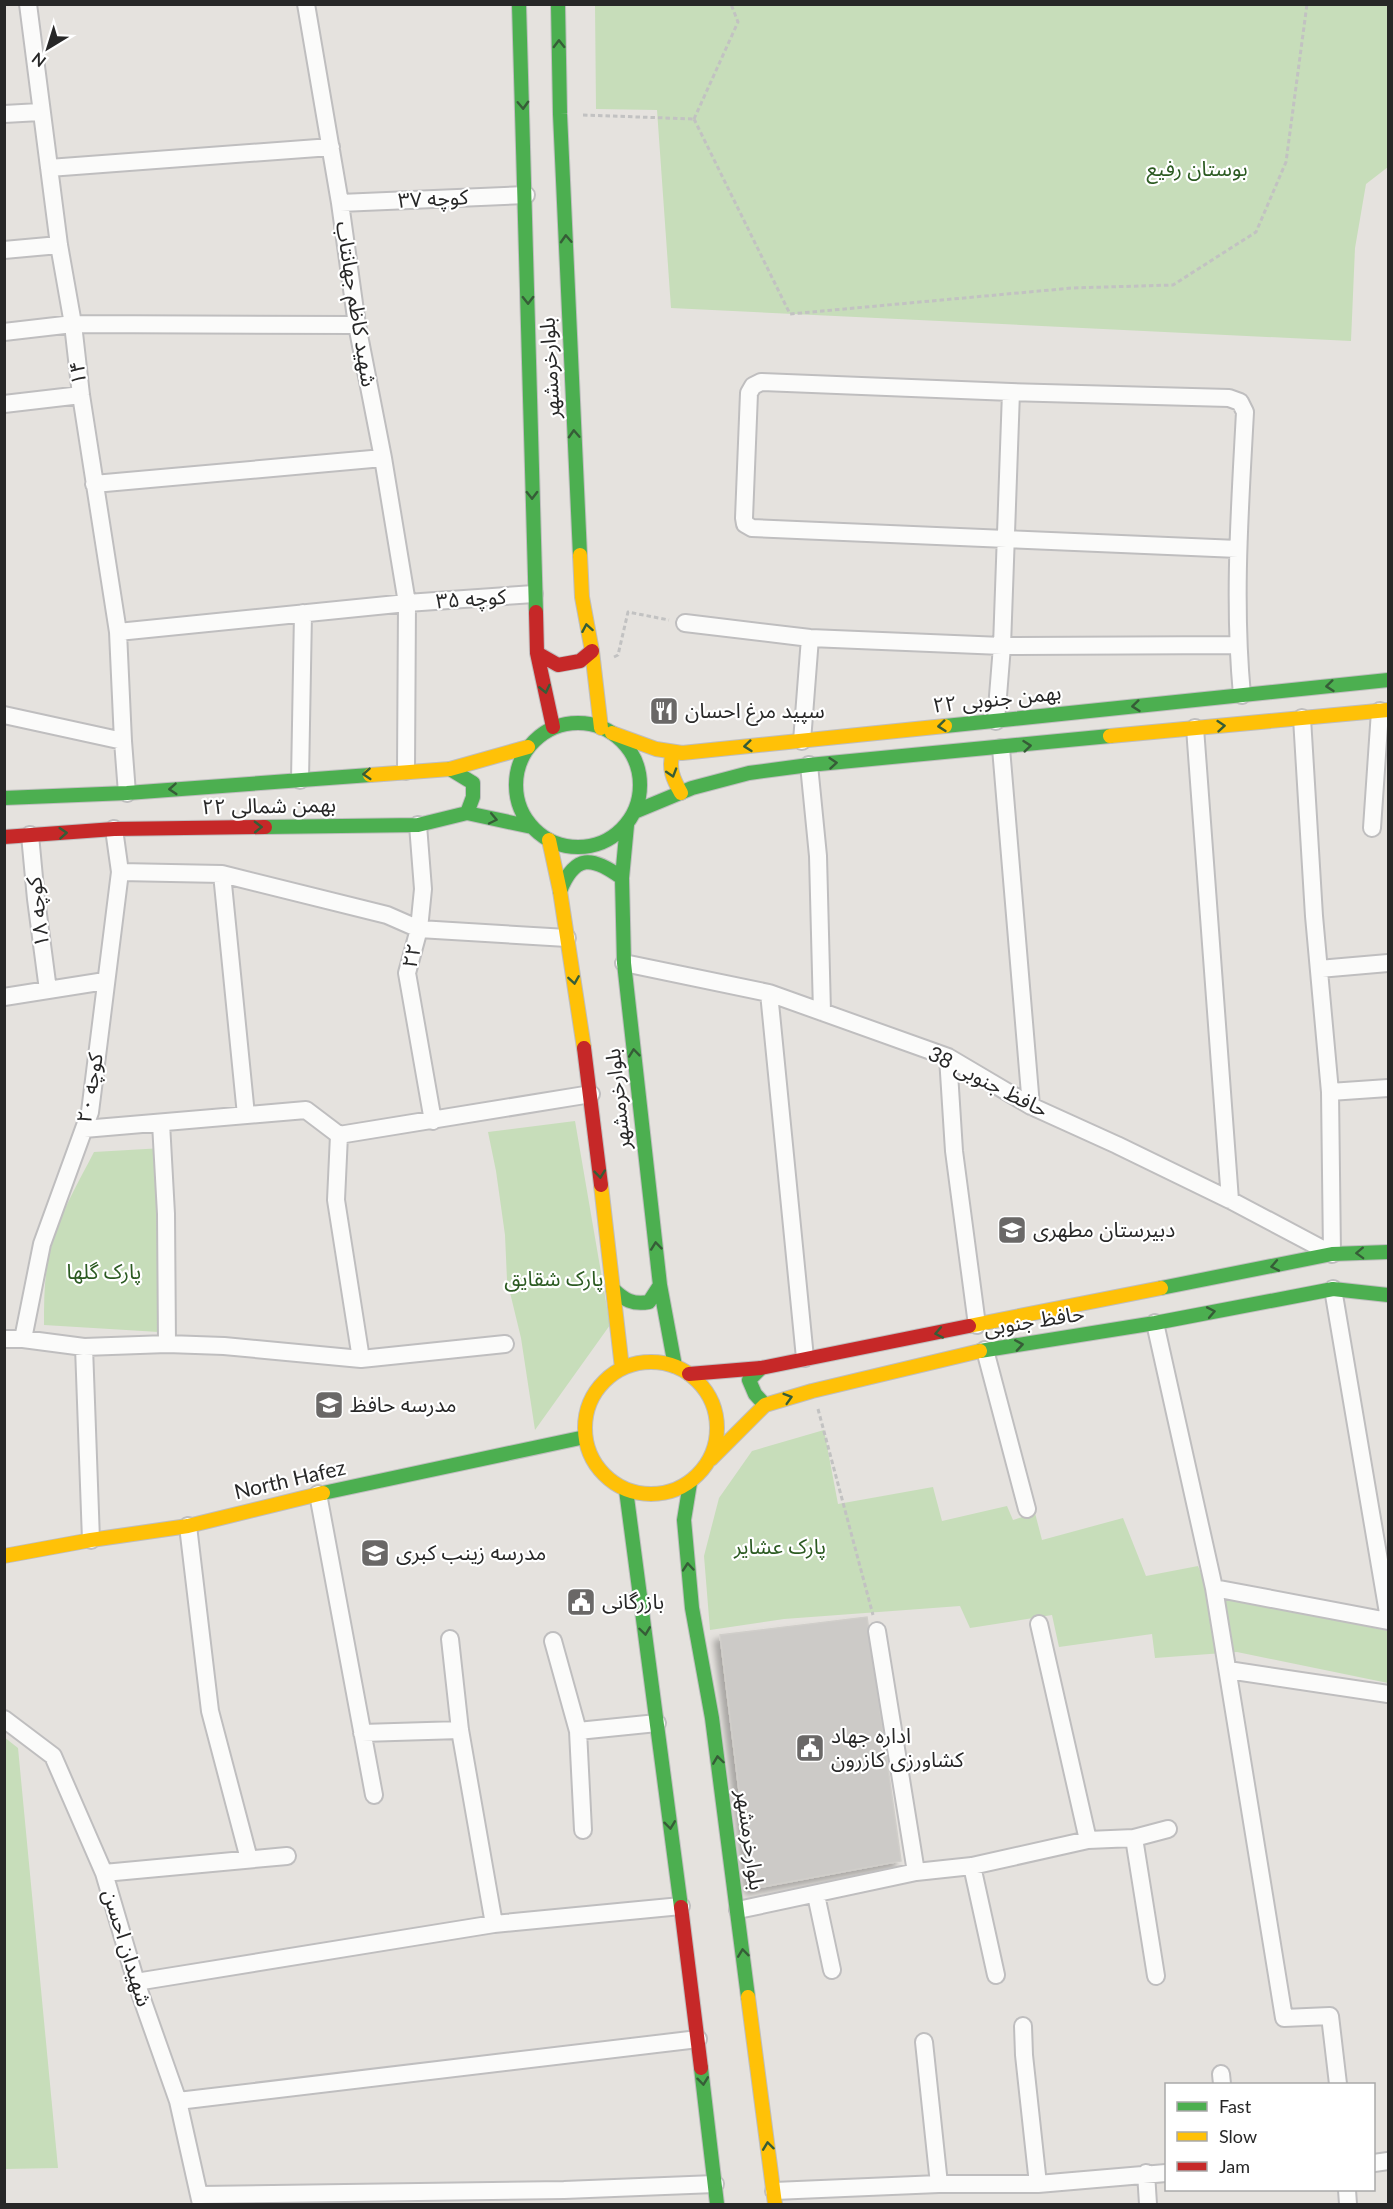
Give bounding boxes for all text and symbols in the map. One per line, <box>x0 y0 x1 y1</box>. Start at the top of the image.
north arrow <box>18 18 78 78</box>
one-way arrow <box>553 40 565 49</box>
text: N <box>28 49 49 71</box>
one-way arrow <box>516 100 529 109</box>
park label: بوستان رفیع <box>1146 155 1248 184</box>
street label: کوچه ۳۷ <box>397 183 469 214</box>
street label: شهید کاظم جهانتاب <box>328 219 383 389</box>
one-way arrow <box>559 234 572 243</box>
one-way arrow <box>522 295 534 304</box>
street label: بلوارخرمشهر <box>533 317 565 420</box>
street label: ۱۴ <box>63 360 90 386</box>
one-way arrow <box>568 429 581 438</box>
one-way arrow <box>526 490 538 499</box>
street label: کوچه ۳۵ <box>435 583 507 614</box>
one-way arrow <box>582 623 594 633</box>
street label: ۲۲ بهمن جنوبی <box>931 678 1062 718</box>
one-way arrow <box>1326 679 1335 692</box>
one-way arrow <box>537 684 550 694</box>
restaurant icon: سپید مرغ احسان <box>648 695 680 727</box>
place label: سپید مرغ احسان <box>685 697 825 726</box>
one-way arrow <box>1132 699 1141 712</box>
one-way arrow <box>938 719 947 732</box>
one-way arrow <box>1216 720 1225 733</box>
one-way arrow <box>744 739 753 752</box>
one-way arrow <box>1022 740 1031 752</box>
one-way arrow <box>828 757 837 770</box>
one-way arrow <box>665 767 677 778</box>
one-way arrow <box>363 768 372 781</box>
one-way arrow <box>168 783 177 796</box>
street label: ۲۲ بهمن شمالی <box>202 791 336 819</box>
one-way arrow <box>487 811 497 824</box>
one-way arrow <box>253 821 262 833</box>
one-way arrow <box>58 826 67 839</box>
street label: کوچه ۱۸ <box>20 875 55 949</box>
street label: ۲۲ <box>396 941 425 970</box>
one-way arrow <box>567 976 579 985</box>
street label: حافظ جنوبی 38 <box>924 1040 1053 1122</box>
street label: بلوارخرمشهر <box>599 1047 635 1152</box>
one-way arrow <box>628 1048 641 1057</box>
street label: کوچه ۲۰ <box>70 1050 109 1125</box>
one-way arrow <box>593 1169 606 1178</box>
school or university icon: دبیرستان مطهری <box>996 1214 1028 1246</box>
place label: دبیرستان مطهری <box>1033 1216 1175 1242</box>
one-way arrow <box>650 1242 663 1251</box>
one-way arrow <box>1356 1247 1365 1260</box>
park label: پارک گلها <box>67 1258 141 1285</box>
one-way arrow <box>1270 1259 1280 1272</box>
park label: پارک شقایق <box>504 1265 604 1292</box>
street label: حافظ جنوبی <box>982 1299 1086 1341</box>
one-way arrow <box>1206 1306 1216 1319</box>
one-way arrow <box>935 1326 945 1339</box>
one-way arrow <box>1014 1339 1023 1351</box>
school or university icon: مدرسه حافظ <box>313 1389 345 1421</box>
place label: مدرسه حافظ <box>350 1391 457 1417</box>
one-way arrow <box>782 1393 793 1405</box>
street label: North Hafez <box>232 1454 348 1503</box>
park label: پارک عشایر <box>733 1533 826 1560</box>
school or university icon: مدرسه زینب کبری <box>359 1537 391 1569</box>
place label: مدرسه زینب کبری <box>396 1539 546 1565</box>
one-way arrow <box>682 1563 695 1572</box>
public building icon: بازرگانی <box>565 1586 597 1618</box>
place label: بازرگانی <box>602 1588 664 1614</box>
one-way arrow <box>638 1627 651 1636</box>
place label: اداره جهاد کشاورزی کازرون <box>831 1722 964 1772</box>
public building icon: اداره جهاد کشاورزی کازرون <box>794 1732 826 1764</box>
one-way arrow <box>712 1755 724 1764</box>
street label: بلوارخرمشهر <box>731 1787 771 1892</box>
one-way arrow <box>664 1820 676 1829</box>
street label: شهیدان احسن <box>98 1886 158 2010</box>
one-way arrow <box>738 1948 750 1958</box>
one-way arrow <box>696 2076 709 2085</box>
legend <box>1165 2083 1375 2191</box>
text: Fast <box>1219 2095 1252 2117</box>
text: Slow <box>1219 2125 1257 2147</box>
one-way arrow <box>763 2142 775 2151</box>
text: Jam <box>1219 2155 1250 2177</box>

